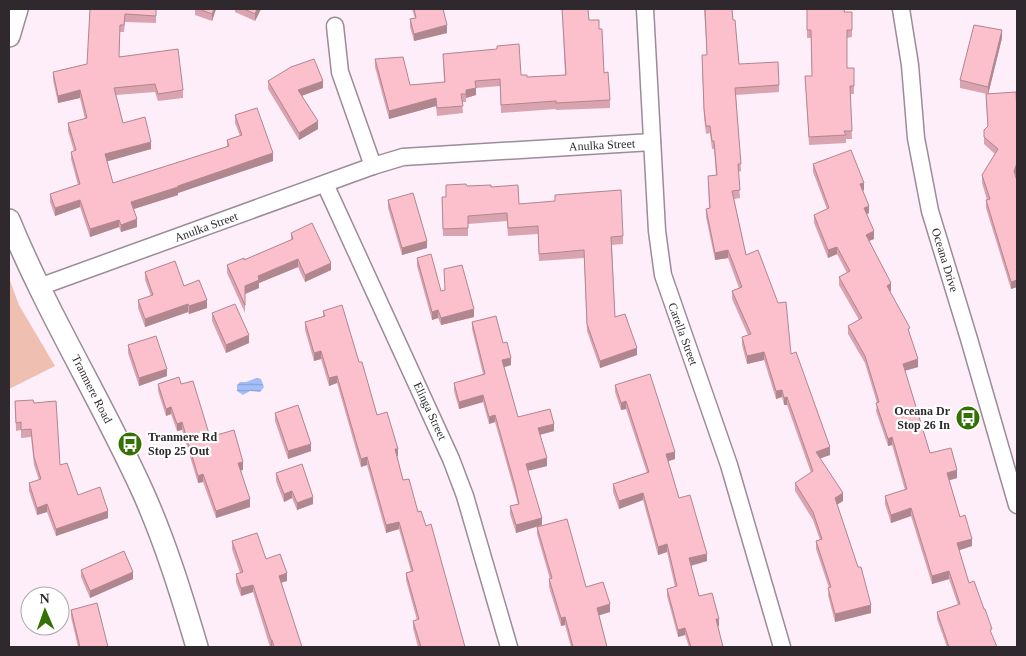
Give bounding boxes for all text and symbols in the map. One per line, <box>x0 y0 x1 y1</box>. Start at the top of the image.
street label: Anulka Street <box>569 136 636 154</box>
street label: Anulka Street <box>172 209 240 245</box>
street label: Oceana Drive <box>929 226 961 294</box>
street label: Carella Street <box>665 301 701 368</box>
street label: Tranmere Road <box>69 353 115 425</box>
street label: Elinga Street <box>410 380 450 443</box>
place label: Oceana Dr Stop 26 In <box>894 404 951 432</box>
bus stop icon: Oceana Dr Stop 26 In <box>955 405 981 431</box>
place label: Tranmere Rd Stop 25 Out <box>148 430 218 458</box>
bus stop icon: Tranmere Rd Stop 25 Out <box>117 431 143 457</box>
north arrow <box>20 586 70 636</box>
text: N <box>39 591 50 606</box>

